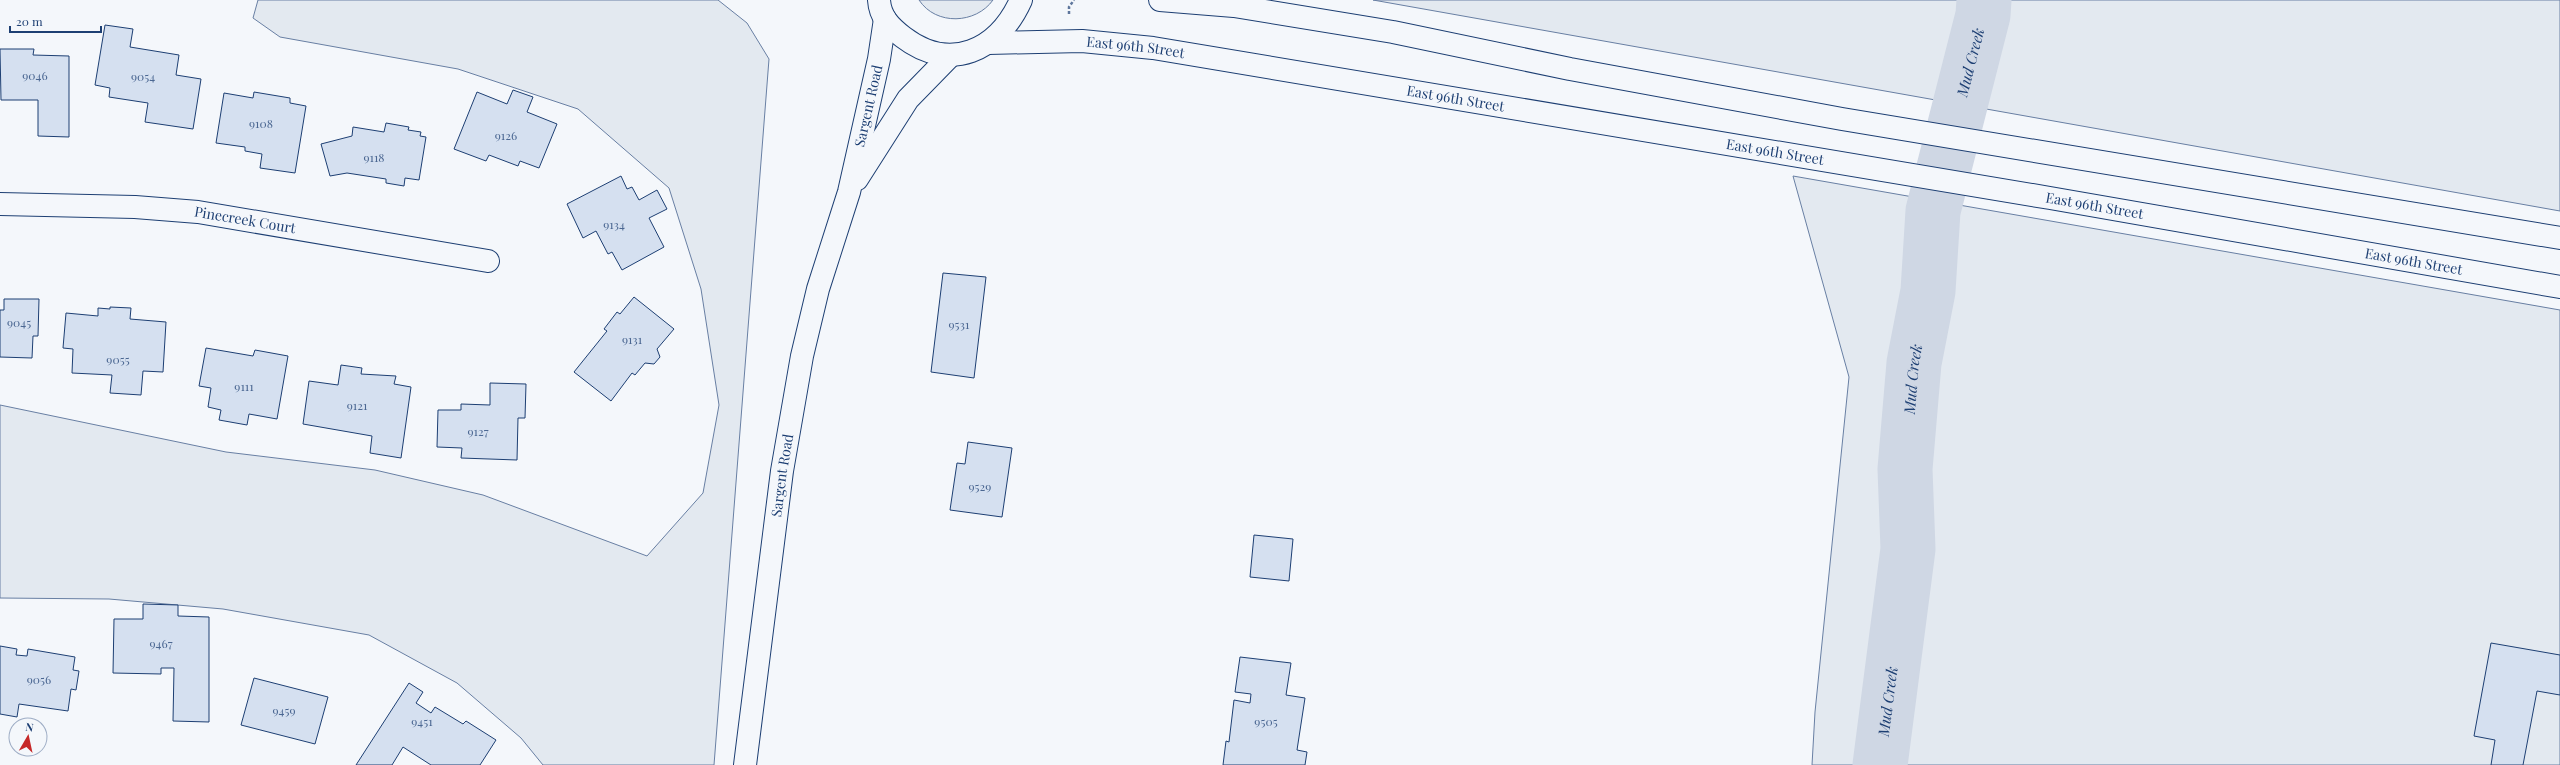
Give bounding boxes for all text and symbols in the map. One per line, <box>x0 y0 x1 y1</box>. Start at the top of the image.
scale bar <box>10 8 101 34</box>
text: 20 m <box>16 13 43 29</box>
water label: Mud Creek <box>1951 26 1988 100</box>
street label: East 96th Street <box>1086 32 1187 62</box>
street label: Sargent Road <box>849 63 886 149</box>
house number: 9046 <box>22 67 48 83</box>
house number: 9054 <box>131 68 155 84</box>
street label: East 96th Street <box>1405 81 1507 116</box>
house number: 9108 <box>249 115 273 131</box>
house number: 9126 <box>495 127 517 143</box>
street label: East 96th Street <box>1725 134 1826 169</box>
house number: 9118 <box>363 149 385 165</box>
street label: East 96th Street <box>2044 187 2146 223</box>
street label: Pinecreek Court <box>193 202 298 238</box>
house number: 9134 <box>603 216 625 232</box>
street label: East 96th Street <box>2364 243 2465 279</box>
house number: 9045 <box>7 314 31 330</box>
house number: 9531 <box>949 316 970 332</box>
house number: 9131 <box>622 331 643 347</box>
water label: Mud Creek <box>1899 342 1926 416</box>
house number: 9055 <box>106 351 130 367</box>
house number: 9111 <box>234 378 254 394</box>
house number: 9121 <box>347 397 368 413</box>
house number: 9127 <box>467 423 489 439</box>
street label: Sargent Road <box>766 432 797 518</box>
house number: 9529 <box>969 478 991 494</box>
house number: 9467 <box>149 635 173 651</box>
water label: Mud Creek <box>1873 665 1902 738</box>
house number: 9056 <box>27 671 51 687</box>
house number: 9459 <box>272 702 296 718</box>
house number: 9451 <box>411 713 433 729</box>
house number: 9505 <box>1254 713 1278 729</box>
north arrow <box>8 717 48 757</box>
text: N <box>25 719 35 735</box>

